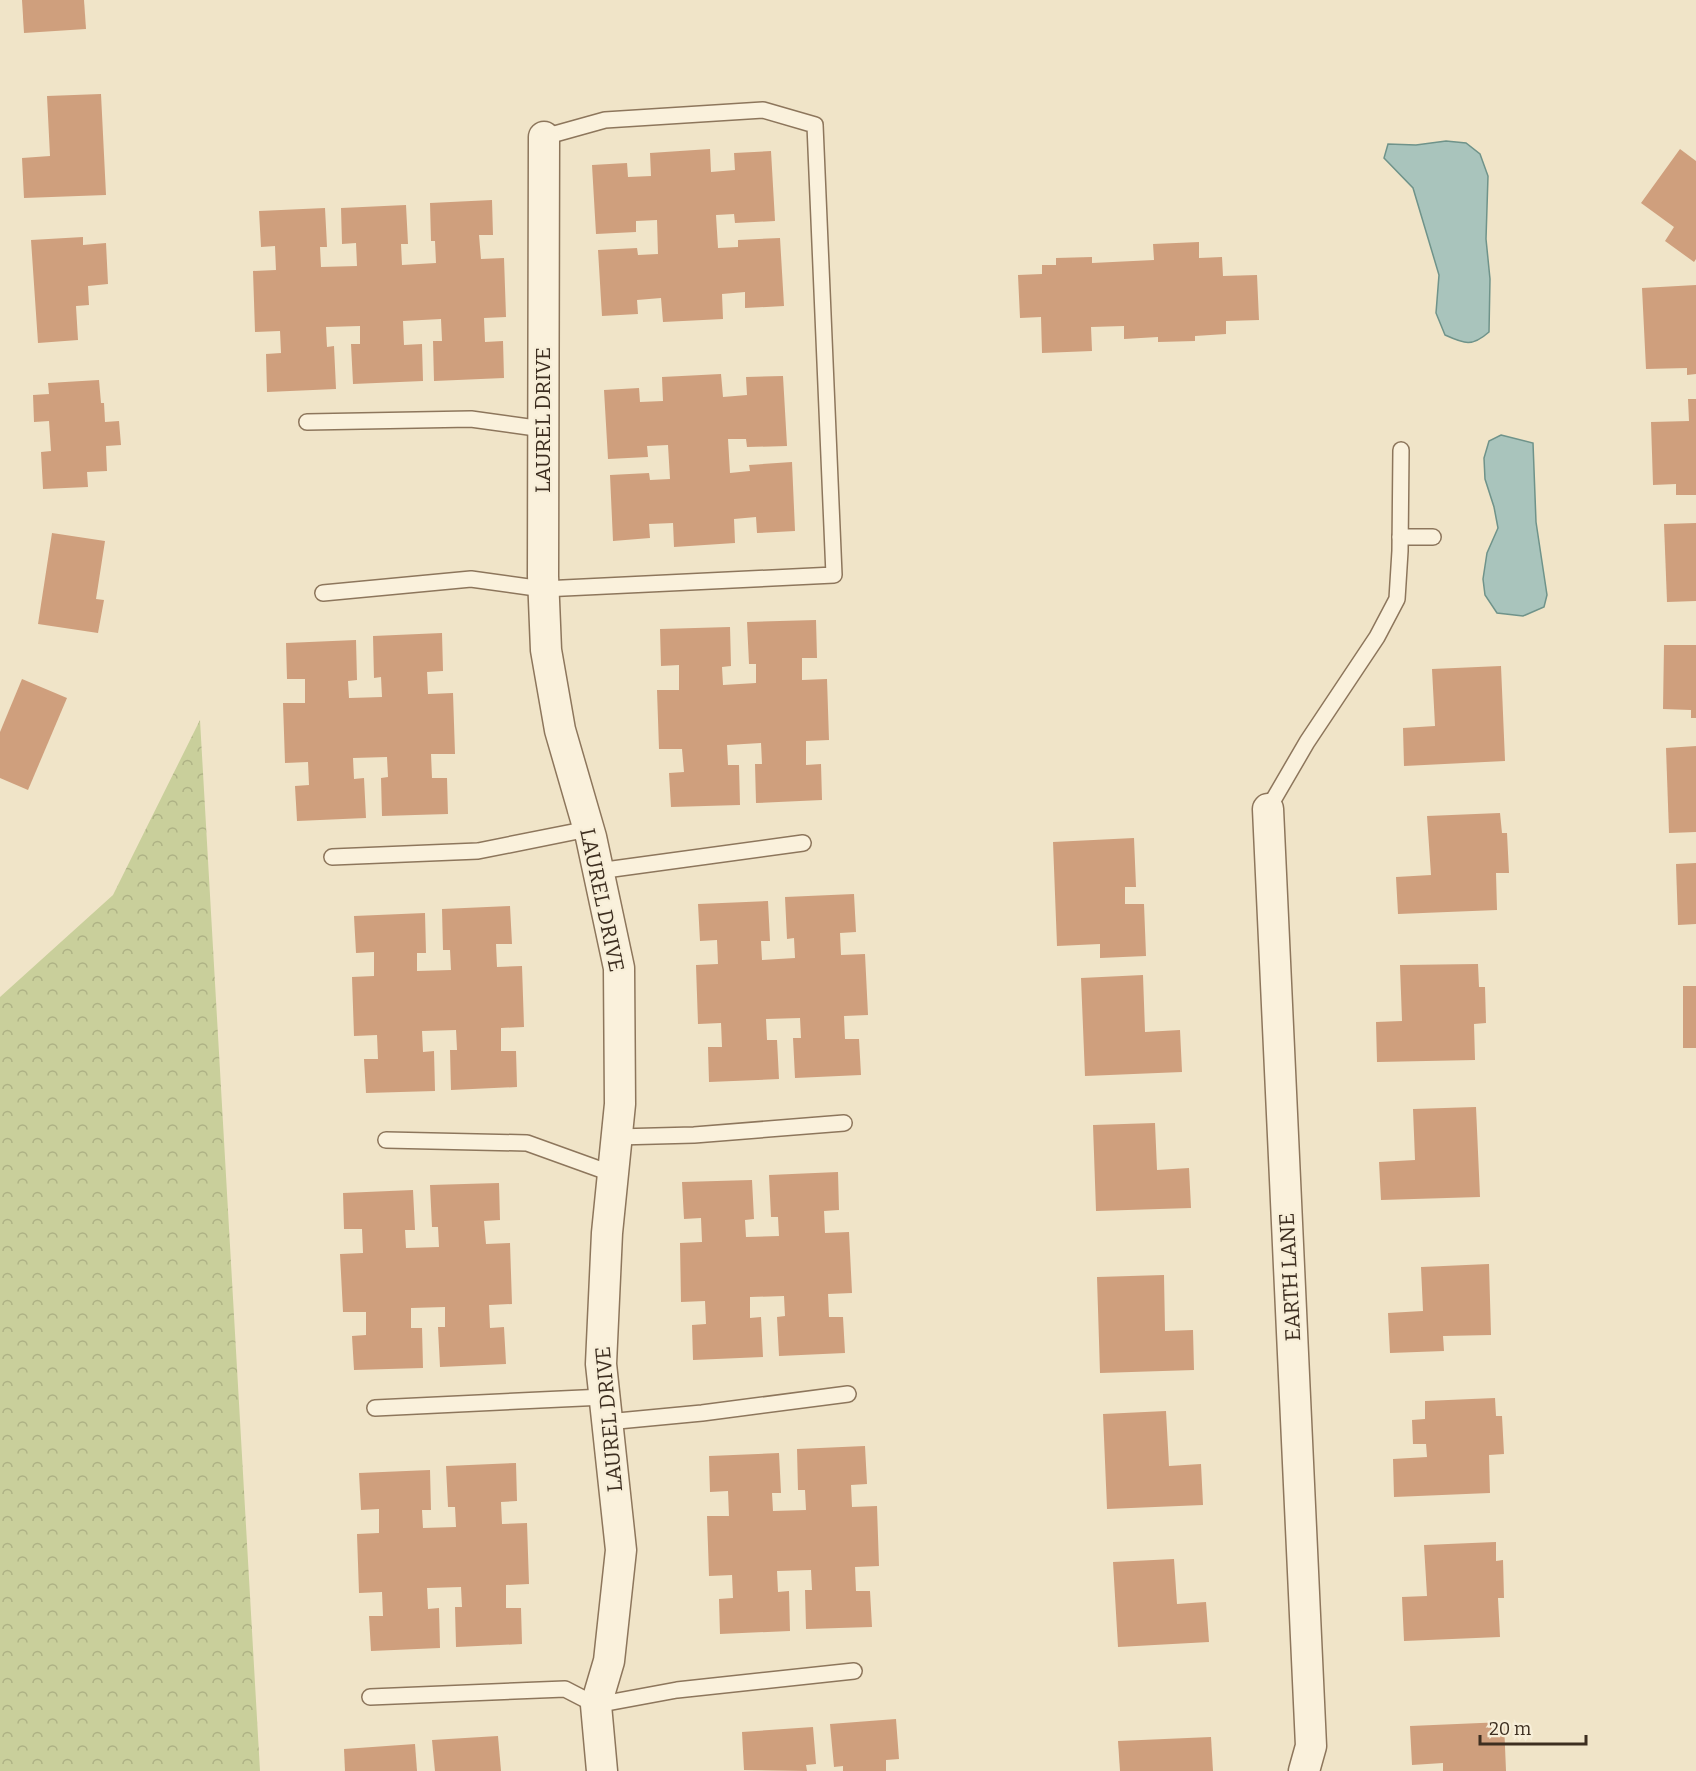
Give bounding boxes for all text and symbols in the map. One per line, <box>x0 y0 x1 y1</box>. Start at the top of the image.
street label: LAUREL DRIVE <box>530 347 556 493</box>
street label: LAUREL DRIVE <box>574 826 630 974</box>
street label: EARTH LANE <box>1274 1212 1306 1342</box>
street label: LAUREL DRIVE <box>590 1345 628 1493</box>
scale bar <box>1480 1708 1586 1746</box>
text: 20 m <box>1489 1718 1531 1740</box>

